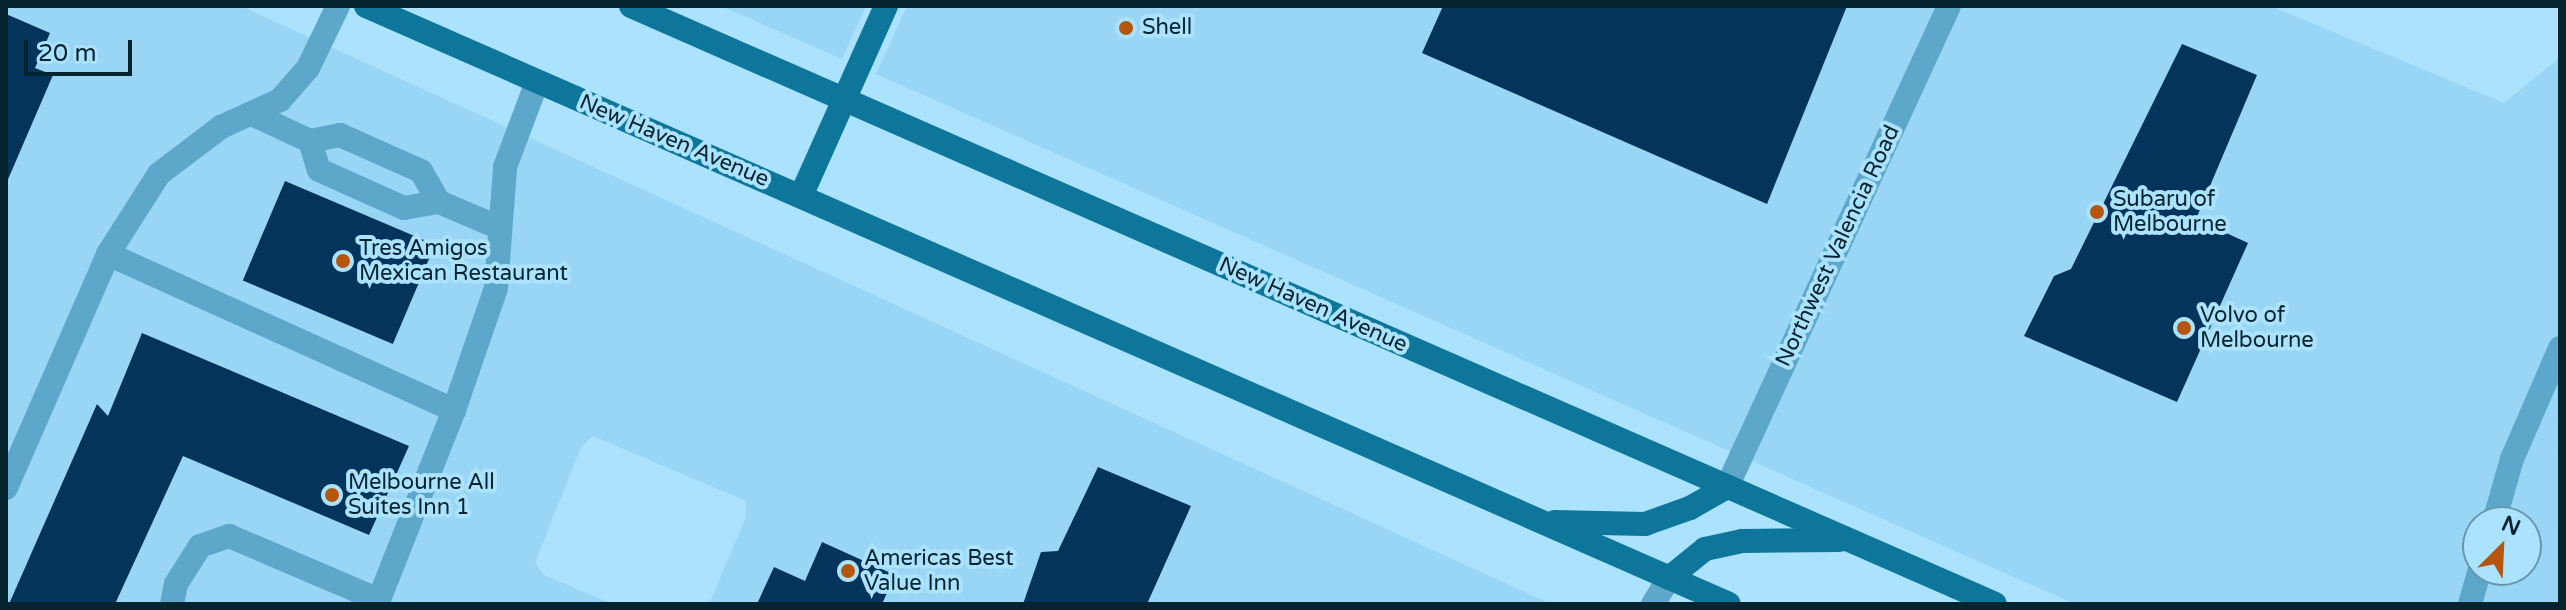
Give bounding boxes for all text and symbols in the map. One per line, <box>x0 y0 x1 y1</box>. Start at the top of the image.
place label: Shell <box>1142 15 1192 41</box>
marker: Shell <box>1117 19 1135 37</box>
scale bar <box>28 24 136 74</box>
text: 20 m <box>38 39 96 68</box>
street label: New Haven Avenue <box>575 89 773 193</box>
street label: Northwest Valencia Road <box>1770 121 1906 371</box>
place label: Subaru of Melbourne <box>2113 186 2227 238</box>
marker: Subaru of Melbourne <box>2088 203 2106 221</box>
place label: Tres Amigos Mexican Restaurant <box>359 235 568 286</box>
marker: Tres Amigos Mexican Restaurant <box>334 252 352 270</box>
street label: New Haven Avenue <box>1215 252 1411 358</box>
place label: Volvo of Melbourne <box>2200 302 2314 354</box>
marker: Volvo of Melbourne <box>2175 319 2193 337</box>
place label: Melbourne All Suites Inn 1 <box>348 469 495 520</box>
marker: Melbourne All Suites Inn 1 <box>323 486 341 504</box>
north arrow <box>2462 506 2542 586</box>
text: N <box>2498 510 2524 541</box>
place label: Americas Best Value Inn <box>864 545 1014 596</box>
marker: Americas Best Value Inn <box>839 562 857 580</box>

